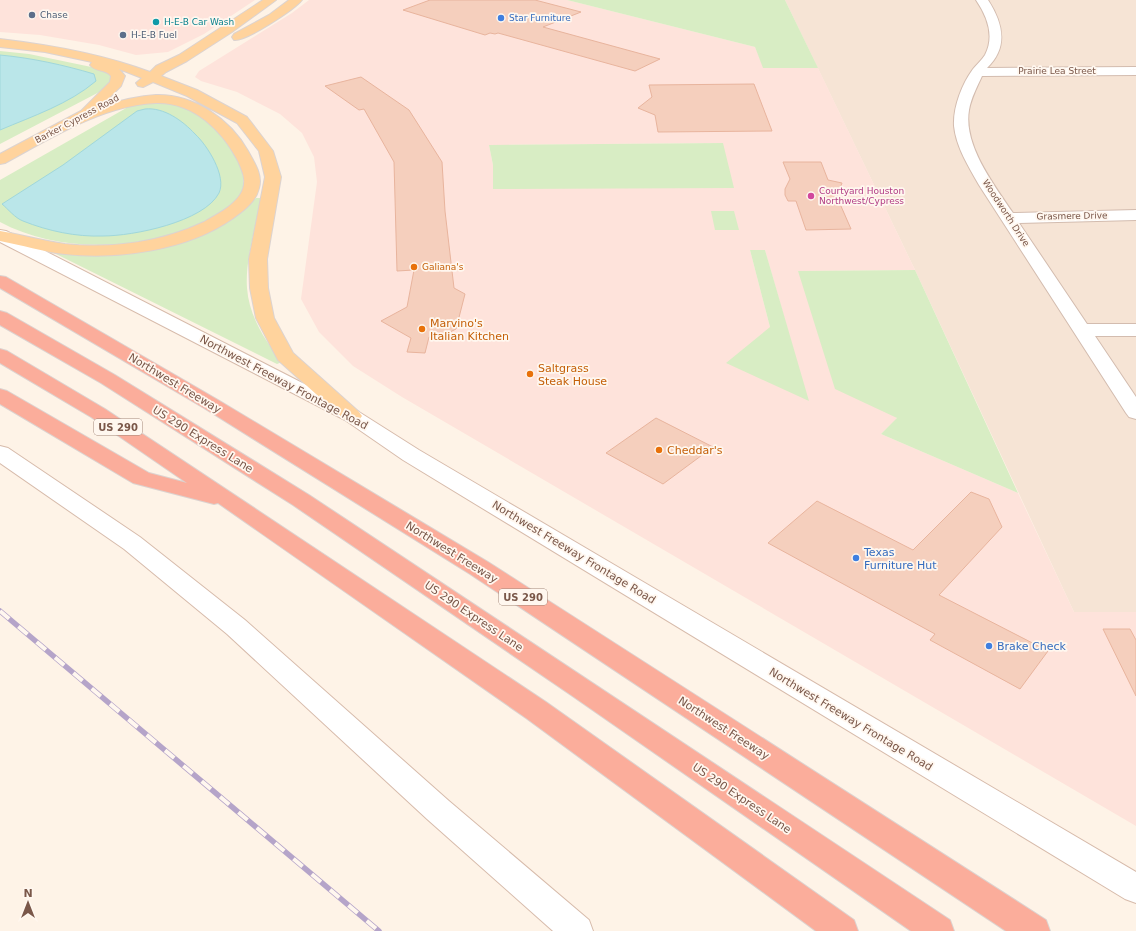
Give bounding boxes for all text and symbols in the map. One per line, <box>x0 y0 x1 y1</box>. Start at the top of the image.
marker: Chase <box>27 10 37 20</box>
place label: Chase <box>40 10 68 20</box>
marker: Star Furniture <box>496 13 506 23</box>
place label: Star Furniture <box>509 13 571 23</box>
marker: H-E-B Car Wash <box>151 17 161 27</box>
place label: H-E-B Car Wash <box>164 17 234 27</box>
marker: H-E-B Fuel <box>118 30 128 40</box>
place label: H-E-B Fuel <box>131 30 177 40</box>
street label: Prairie Lea Street <box>1018 66 1096 76</box>
street label: Barker Cypress Road <box>33 93 121 145</box>
street label: Woodworth Drive <box>981 178 1032 249</box>
place label: Courtyard Houston Northwest/Cypress <box>819 186 904 206</box>
marker: Courtyard Houston Northwest/Cypress <box>806 191 816 201</box>
street label: Grasmere Drive <box>1036 210 1108 222</box>
marker: Galiana's <box>409 262 419 272</box>
place label: Galiana's <box>422 262 464 272</box>
place label: Marvino's Italian Kitchen <box>430 317 509 343</box>
marker: Marvino's Italian Kitchen <box>417 324 427 334</box>
street label: Northwest Freeway Frontage Road <box>197 332 370 432</box>
street label: Northwest Freeway <box>126 351 224 416</box>
place label: Saltgrass Steak House <box>538 362 607 388</box>
marker: Saltgrass Steak House <box>525 369 535 379</box>
street label: US 290 Express Lane <box>150 403 256 476</box>
road number: US 290 <box>94 419 142 435</box>
place label: Cheddar's <box>667 444 723 457</box>
marker: Cheddar's <box>654 445 664 455</box>
street label: Northwest Freeway Frontage Road <box>490 498 658 607</box>
street label: Northwest Freeway <box>403 519 500 586</box>
place label: Texas Furniture Hut <box>863 546 937 572</box>
marker: Texas Furniture Hut <box>851 553 861 563</box>
street label: US 290 Express Lane <box>422 579 526 654</box>
road number: US 290 <box>499 589 547 605</box>
place label: Brake Check <box>997 640 1067 653</box>
marker: Brake Check <box>984 641 994 651</box>
street label: Northwest Freeway Frontage Road <box>767 665 935 774</box>
street label: Northwest Freeway <box>676 694 772 763</box>
street label: US 290 Express Lane <box>690 761 794 836</box>
north arrow <box>8 883 48 923</box>
text: N <box>23 887 33 900</box>

